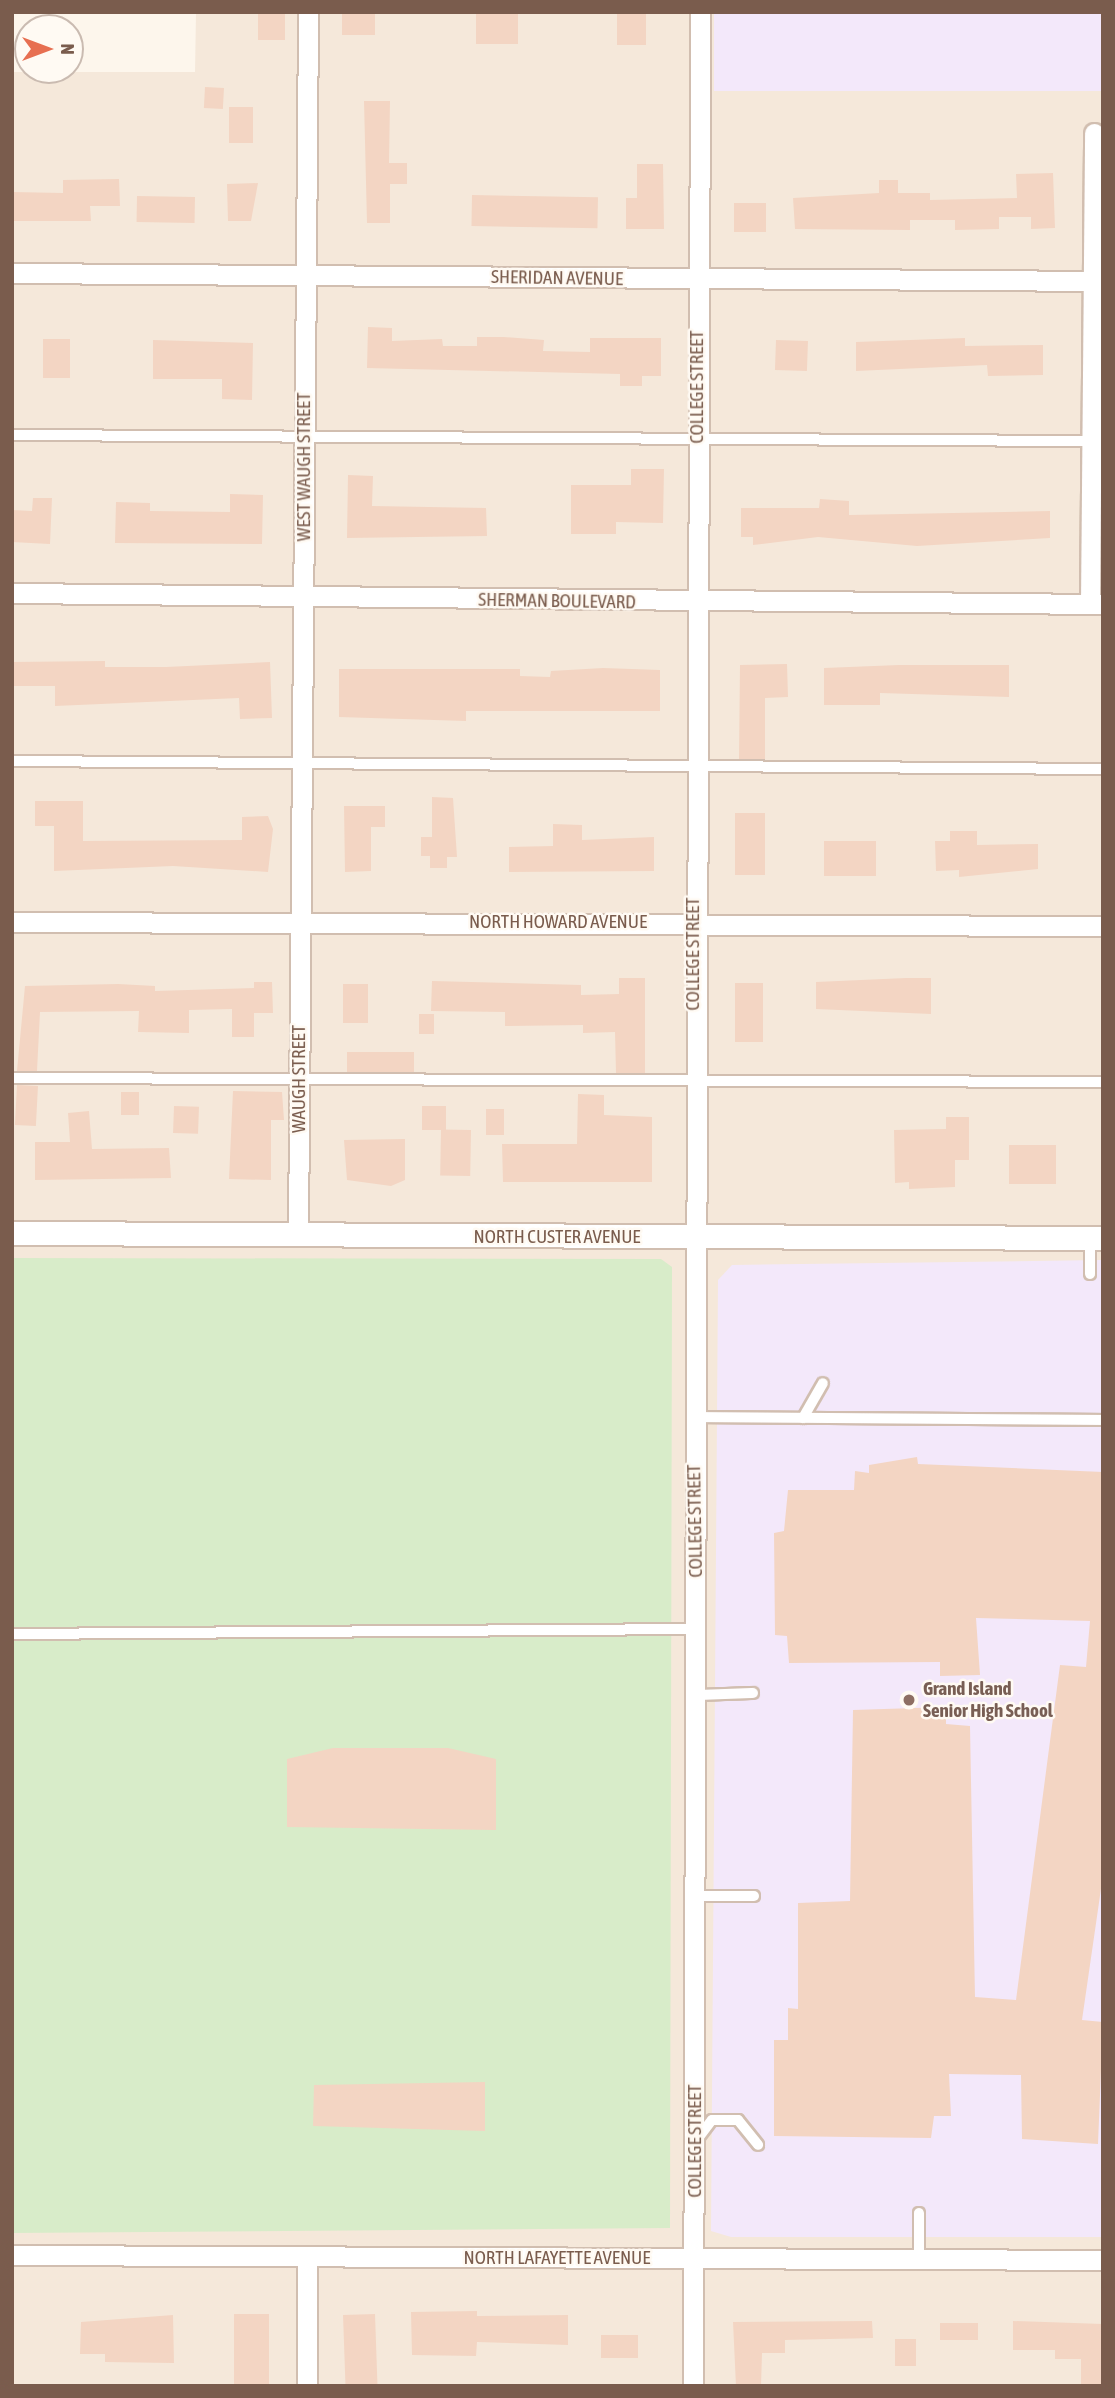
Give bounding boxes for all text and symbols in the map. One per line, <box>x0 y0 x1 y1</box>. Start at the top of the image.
north arrow <box>14 14 84 84</box>
text: N <box>57 43 79 55</box>
street label: SHERIDAN AVENUE <box>491 265 623 291</box>
street label: COLLEGE STREET <box>686 330 708 444</box>
street label: WEST WAUGH STREET <box>293 393 315 541</box>
street label: SHERMAN BOULEVARD <box>478 588 636 614</box>
street label: COLLEGE STREET <box>682 897 704 1011</box>
street label: NORTH HOWARD AVENUE <box>469 911 647 933</box>
street label: WAUGH STREET <box>288 1025 310 1133</box>
street label: NORTH CUSTER AVENUE <box>474 1226 640 1248</box>
street label: COLLEGE STREET <box>683 1464 707 1578</box>
place label: Grand Island Senior High School <box>923 1678 1053 1722</box>
marker: Grand Island Senior High School <box>901 1692 917 1708</box>
street label: COLLEGE STREET <box>684 2084 706 2198</box>
street label: NORTH LAFAYETTE AVENUE <box>464 2247 650 2269</box>

